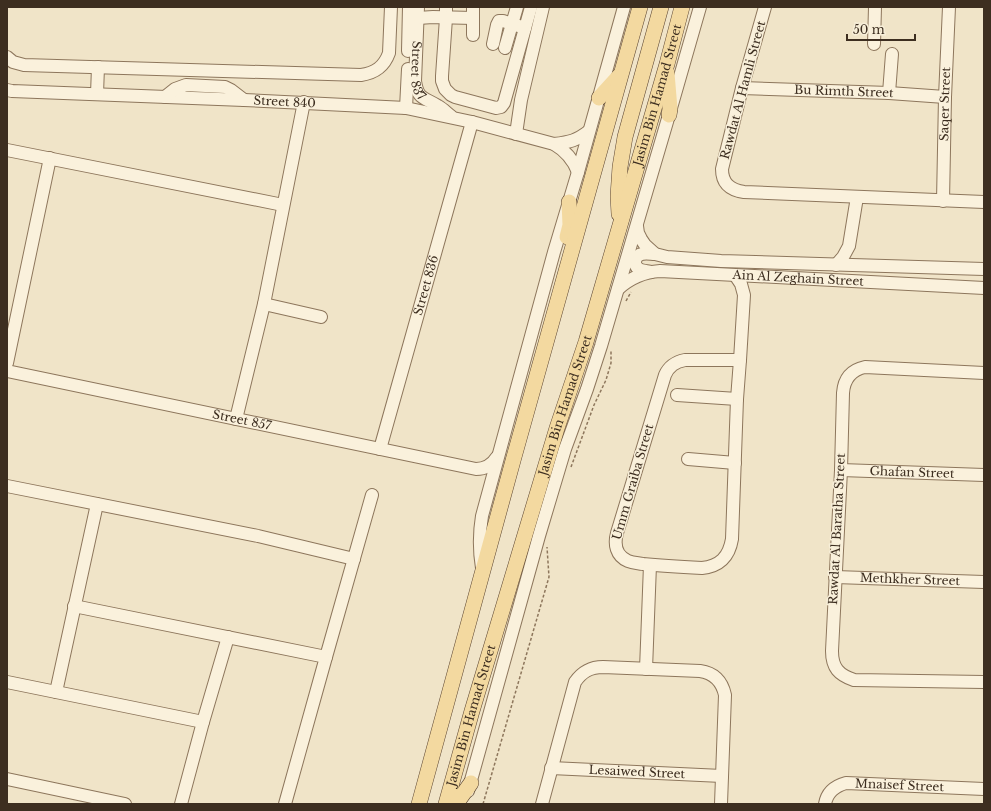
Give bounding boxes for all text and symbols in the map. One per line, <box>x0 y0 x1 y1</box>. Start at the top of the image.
scale bar <box>847 16 915 42</box>
street label: Rawdat Al Hamli Street <box>717 18 768 161</box>
street label: Jasim Bin Hamad Street <box>629 22 684 170</box>
text: 50 m <box>853 22 885 37</box>
street label: Street 837 <box>408 41 430 104</box>
street label: Saqer Street <box>936 66 953 141</box>
street label: Bu Rimth Street <box>794 82 895 100</box>
street label: Street 840 <box>253 92 316 111</box>
street label: Street 836 <box>410 253 441 317</box>
street label: Ain Al Zeghain Street <box>731 267 865 289</box>
street label: Jasim Bin Hamad Street <box>535 333 595 479</box>
street label: Street 857 <box>211 406 274 433</box>
street label: Umm Graiba Street <box>609 422 656 542</box>
street label: Rawdat Al Baratha Street <box>825 452 848 605</box>
street label: Ghafan Street <box>869 463 955 481</box>
street label: Methkher Street <box>860 570 961 588</box>
street label: Jasim Bin Hamad Street <box>443 642 499 790</box>
street label: Lesaiwed Street <box>588 762 686 781</box>
street label: Mnaisef Street <box>855 775 945 794</box>

